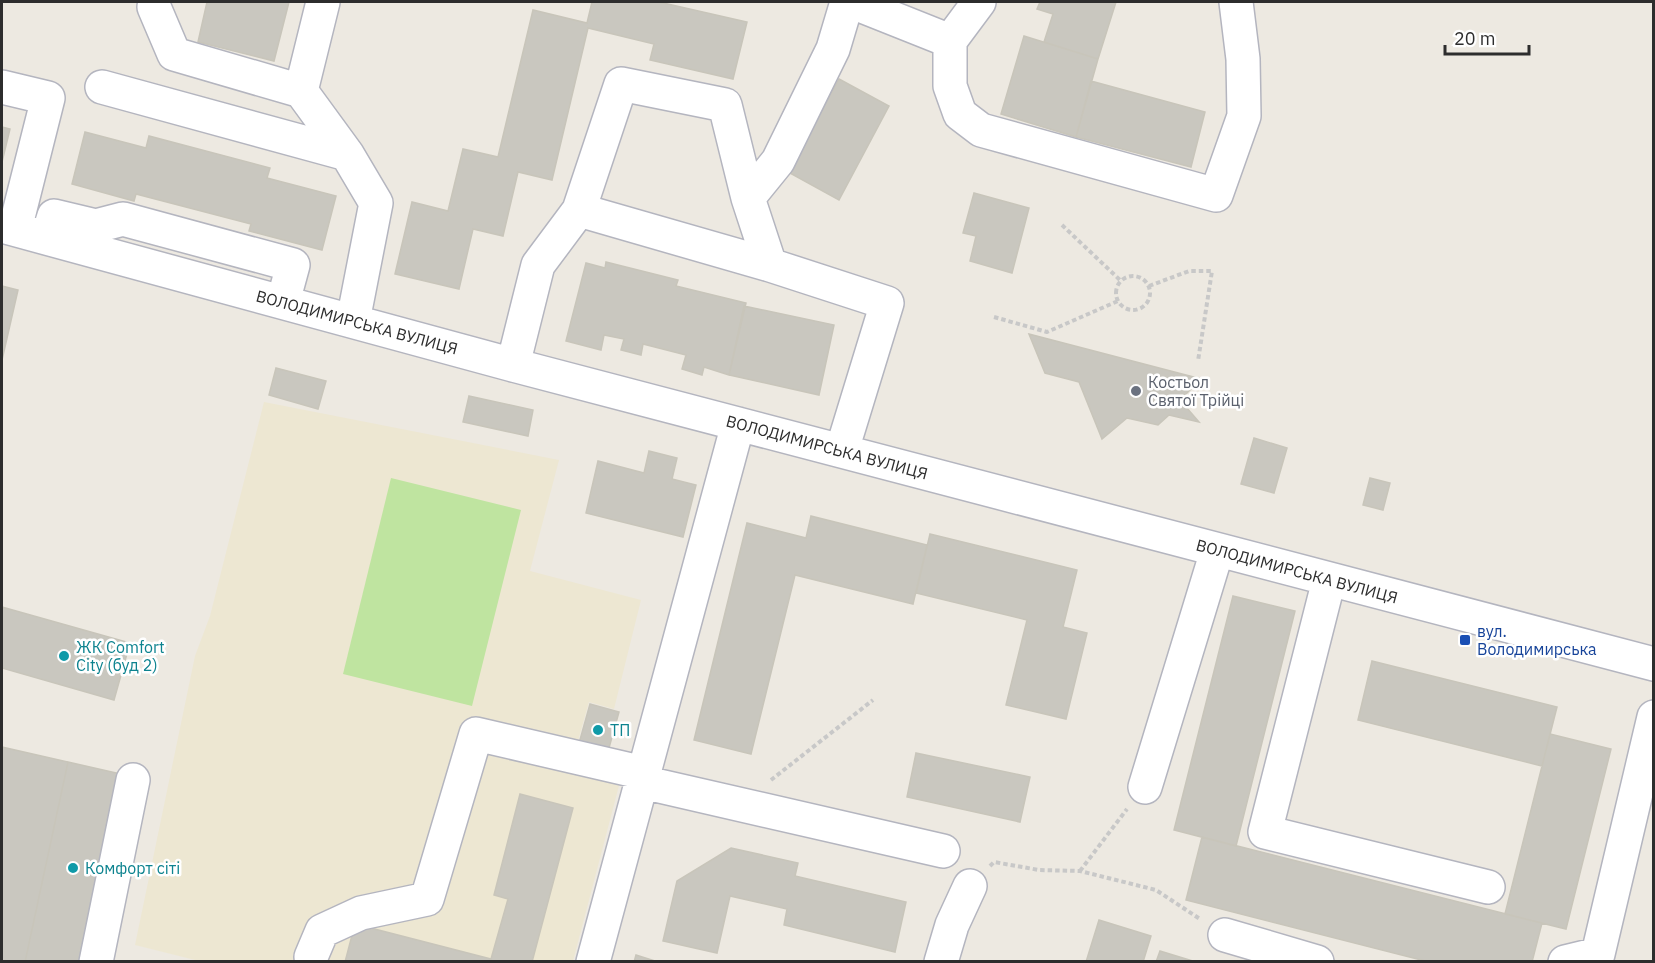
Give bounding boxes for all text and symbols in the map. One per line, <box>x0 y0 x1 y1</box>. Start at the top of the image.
scale bar <box>1445 18 1529 56</box>
text: 20 m <box>1454 27 1496 50</box>
street label: ВОЛОДИМИРСЬКА ВУЛИЦЯ <box>254 285 460 359</box>
place label: Костьол Святої Трійці <box>1148 372 1244 410</box>
marker: Костьол Святої Трійці <box>1129 384 1143 398</box>
street label: ВОЛОДИМИРСЬКА ВУЛИЦЯ <box>724 410 930 484</box>
street label: ВОЛОДИМИРСЬКА ВУЛИЦЯ <box>1194 534 1400 608</box>
place label: вул. Володимирська <box>1477 621 1597 659</box>
marker: вул. Володимирська <box>1458 633 1472 647</box>
place label: ЖК Comfort City (буд 2) <box>76 637 165 675</box>
marker: ЖК Comfort City (буд 2) <box>57 649 71 663</box>
place label: ТП <box>610 720 630 740</box>
marker: ТП <box>591 723 605 737</box>
place label: Комфорт сіті <box>85 858 180 878</box>
marker: Комфорт сіті <box>66 861 80 875</box>

